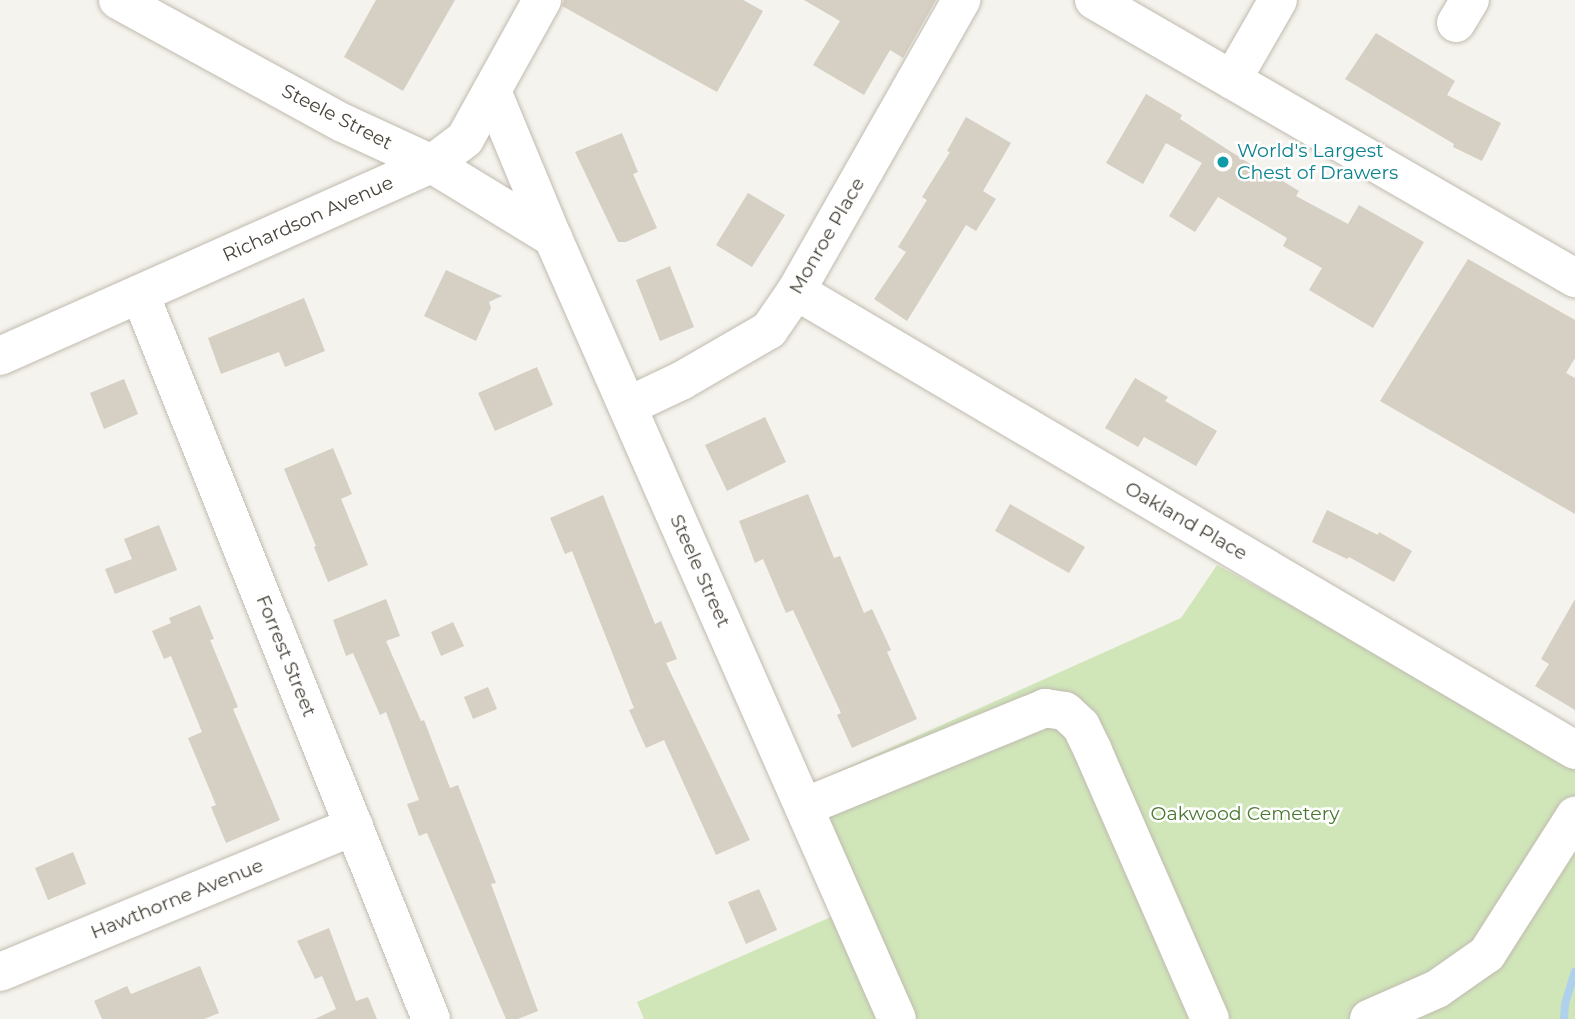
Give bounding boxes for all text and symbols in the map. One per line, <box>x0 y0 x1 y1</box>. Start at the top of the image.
street label: Steele Street <box>278 79 396 155</box>
place label: World's Largest Chest of Drawers <box>1237 140 1398 184</box>
marker: World's Largest Chest of Drawers <box>1215 154 1231 170</box>
street label: Richardson Avenue <box>219 171 397 267</box>
street label: Monroe Place <box>784 174 870 298</box>
street label: Oakland Place <box>1121 477 1251 565</box>
street label: Steele Street <box>665 511 735 631</box>
street label: Forrest Street <box>251 592 321 720</box>
park label: Oakwood Cemetery <box>1151 803 1339 825</box>
street label: Hawthorne Avenue <box>87 854 267 944</box>

